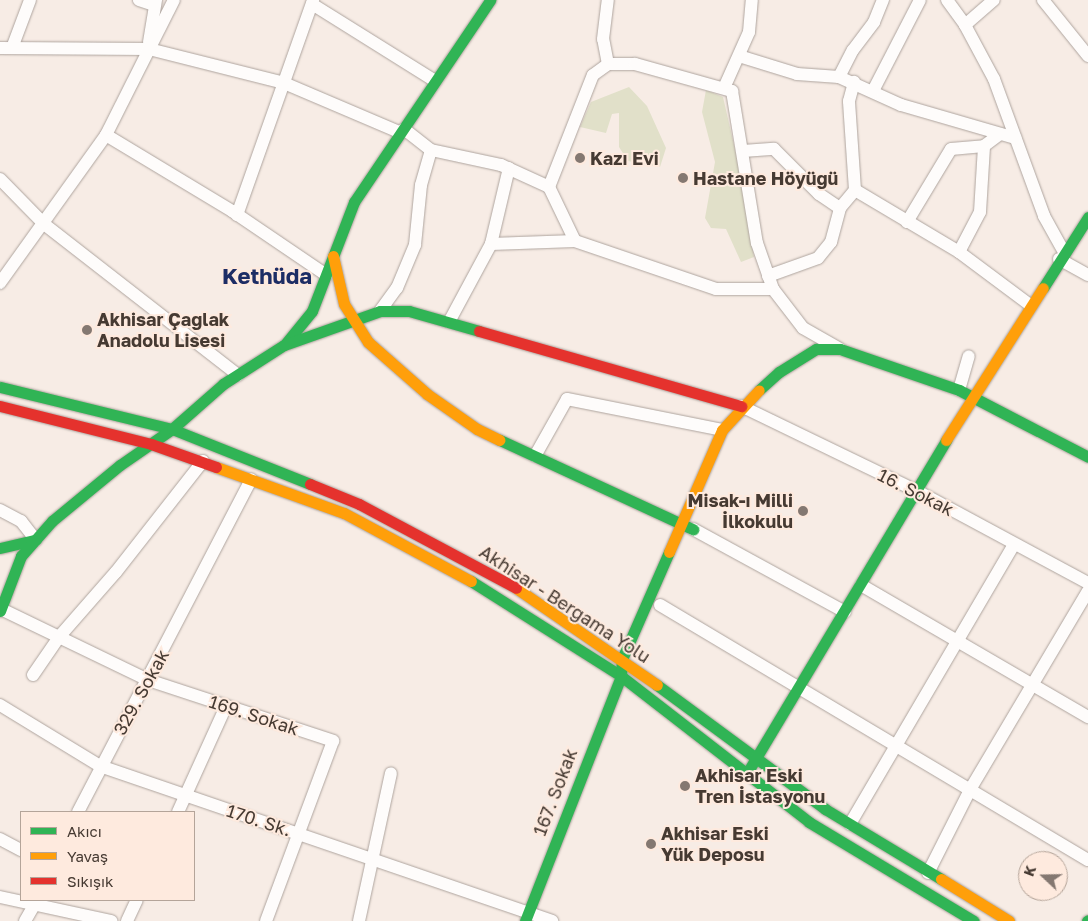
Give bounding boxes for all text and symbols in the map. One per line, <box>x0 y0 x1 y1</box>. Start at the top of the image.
place label: Kazı Evi <box>590 147 659 169</box>
marker: Kazı Evi <box>574 152 586 164</box>
place label: Hastane Höyüğü <box>693 167 838 189</box>
marker: Hastane Höyüğü <box>677 172 689 184</box>
district label: Kethüda <box>222 263 312 289</box>
place label: Akhisar Çağlak Anadolu Lisesi <box>97 309 229 352</box>
marker: Akhisar Çağlak Anadolu Lisesi <box>81 324 93 336</box>
street label: 16. Sokak <box>874 464 958 520</box>
place label: Misak-ı Milli İlkokulu <box>687 490 793 532</box>
marker: Misak-ı Milli İlkokulu <box>797 505 809 517</box>
street label: Akhisar - Bergama Yolu <box>476 541 654 667</box>
street label: 329. Sokak <box>109 645 173 739</box>
street label: 169. Sokak <box>206 690 302 740</box>
street label: 167. Sokak <box>528 745 582 839</box>
place label: Akhisar Eski Tren İstasyonu <box>695 765 825 808</box>
marker: Akhisar Eski Tren İstasyonu <box>679 780 691 792</box>
street label: 170. Sk. <box>224 799 294 841</box>
legend <box>20 811 195 901</box>
text: Akıcı <box>67 822 102 840</box>
place label: Akhisar Eski Yük Deposu <box>661 823 769 866</box>
marker: Akhisar Eski Yük Deposu <box>645 838 657 850</box>
text: Yavaş <box>67 847 108 865</box>
north arrow <box>1018 851 1068 901</box>
text: K <box>1020 863 1039 879</box>
text: Sıkışık <box>67 872 114 890</box>

